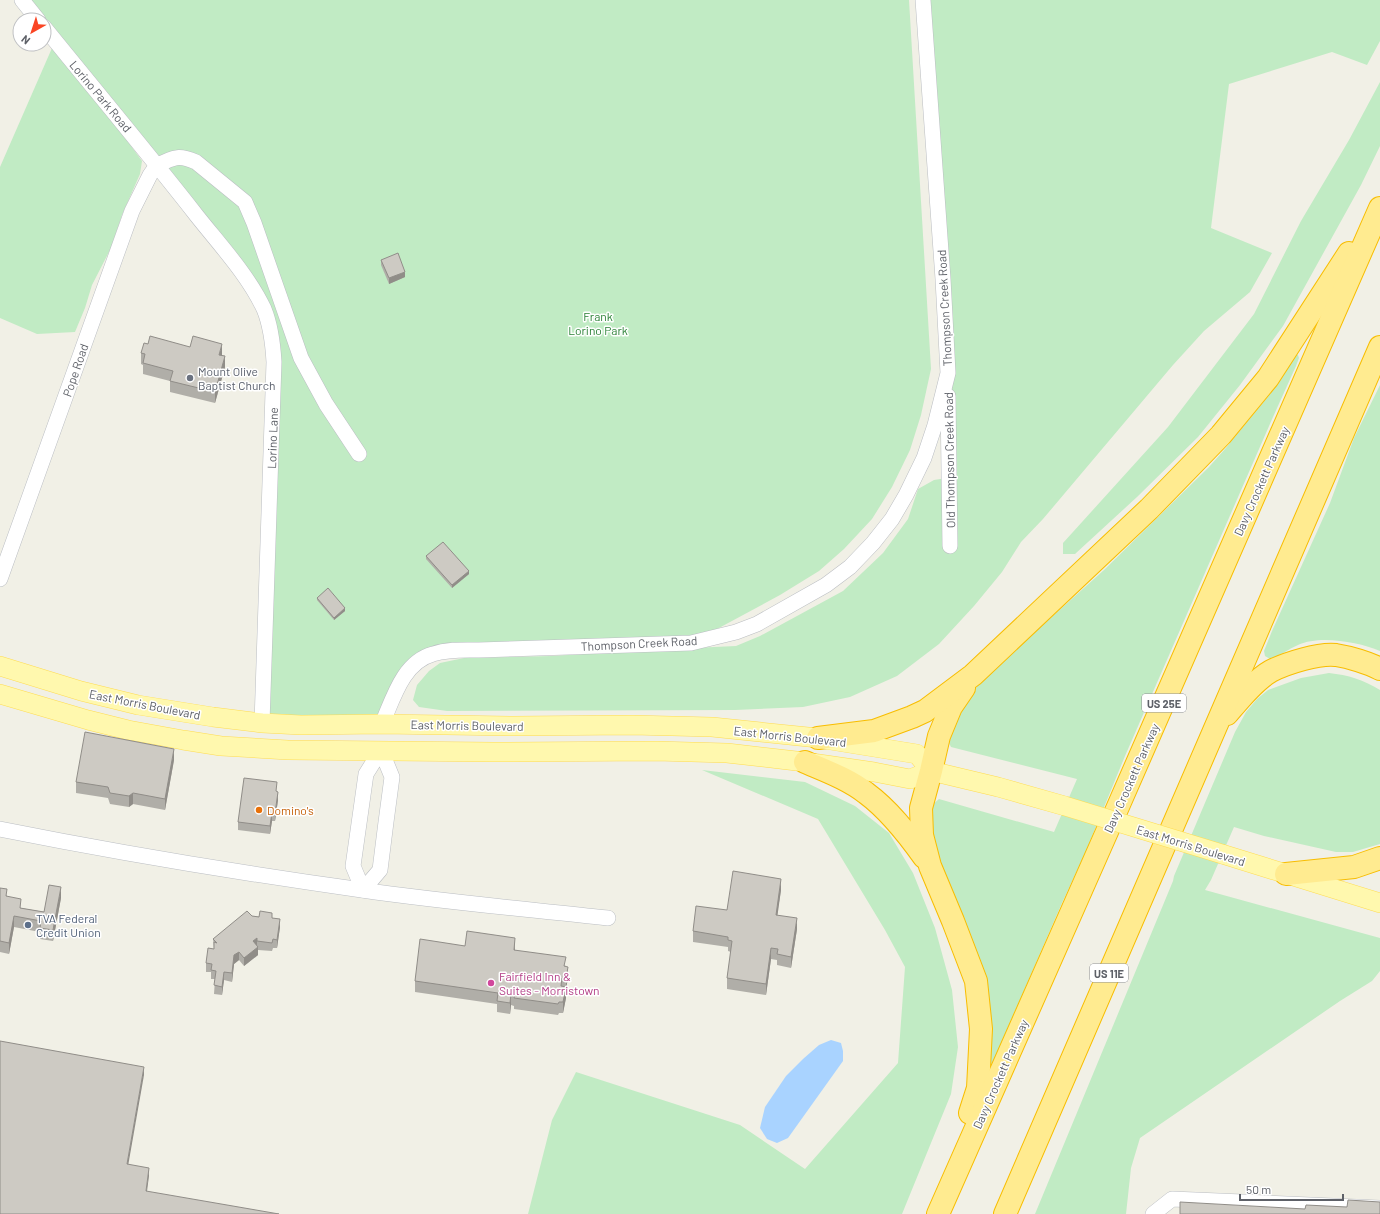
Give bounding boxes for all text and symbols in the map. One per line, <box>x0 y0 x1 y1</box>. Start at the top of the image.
north arrow <box>12 12 52 52</box>
text: N <box>18 33 32 48</box>
street label: Lorino Park Road <box>67 58 135 134</box>
street label: Thompson Creek Road <box>934 249 954 367</box>
park label: Frank Lorino Park <box>568 309 628 337</box>
street label: Pope Road <box>59 342 91 398</box>
place label: Mount Olive Baptist Church <box>198 364 275 392</box>
marker: Mount Olive Baptist Church <box>185 373 195 383</box>
street label: Old Thompson Creek Road <box>941 392 957 528</box>
street label: Lorino Lane <box>264 407 280 469</box>
street label: Davy Crockett Parkway <box>1231 424 1292 538</box>
street label: Thompson Creek Road <box>580 633 698 653</box>
street label: East Morris Boulevard <box>88 686 202 722</box>
road number: US 25E <box>1142 694 1186 712</box>
street label: East Morris Boulevard <box>410 717 524 733</box>
street label: Davy Crockett Parkway <box>1101 721 1162 835</box>
street label: East Morris Boulevard <box>733 723 847 749</box>
place label: Domino's <box>267 803 314 817</box>
marker: Domino's <box>254 805 264 815</box>
street label: East Morris Boulevard <box>1135 822 1247 868</box>
place label: TVA Federal Credit Union <box>36 911 101 939</box>
marker: TVA Federal Credit Union <box>23 920 33 930</box>
road number: US 11E <box>1090 964 1128 982</box>
place label: Fairfield Inn & Suites - Morristown <box>499 969 600 997</box>
marker: Fairfield Inn & Suites - Morristown <box>486 978 496 988</box>
street label: Davy Crockett Parkway <box>970 1017 1031 1131</box>
scale bar <box>1240 1176 1343 1202</box>
text: 50 m <box>1246 1182 1271 1196</box>

